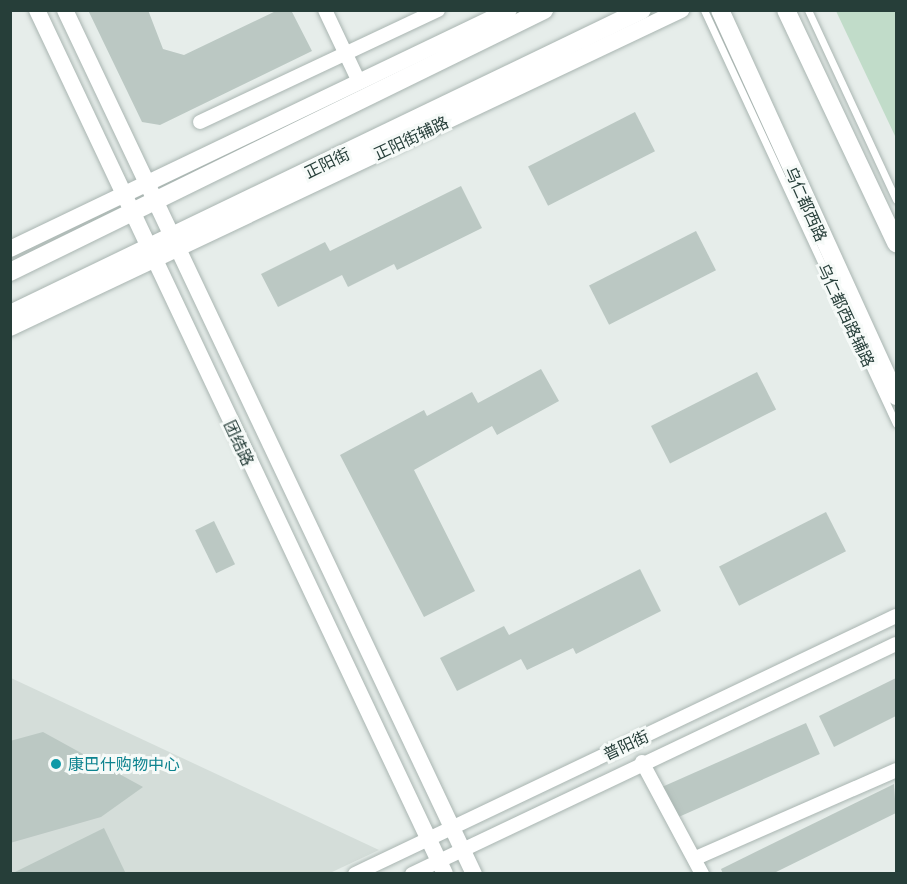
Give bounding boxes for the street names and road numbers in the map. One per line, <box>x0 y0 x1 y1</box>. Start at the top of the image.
street label: 正阳街辅路 <box>371 112 451 164</box>
street label: 正阳街 <box>301 144 353 182</box>
street label: 乌仁都西路 <box>781 164 831 244</box>
street label: 乌仁都西路辅路 <box>814 260 878 370</box>
street label: 团结路 <box>220 417 258 469</box>
street label: 普阳街 <box>600 726 652 764</box>

